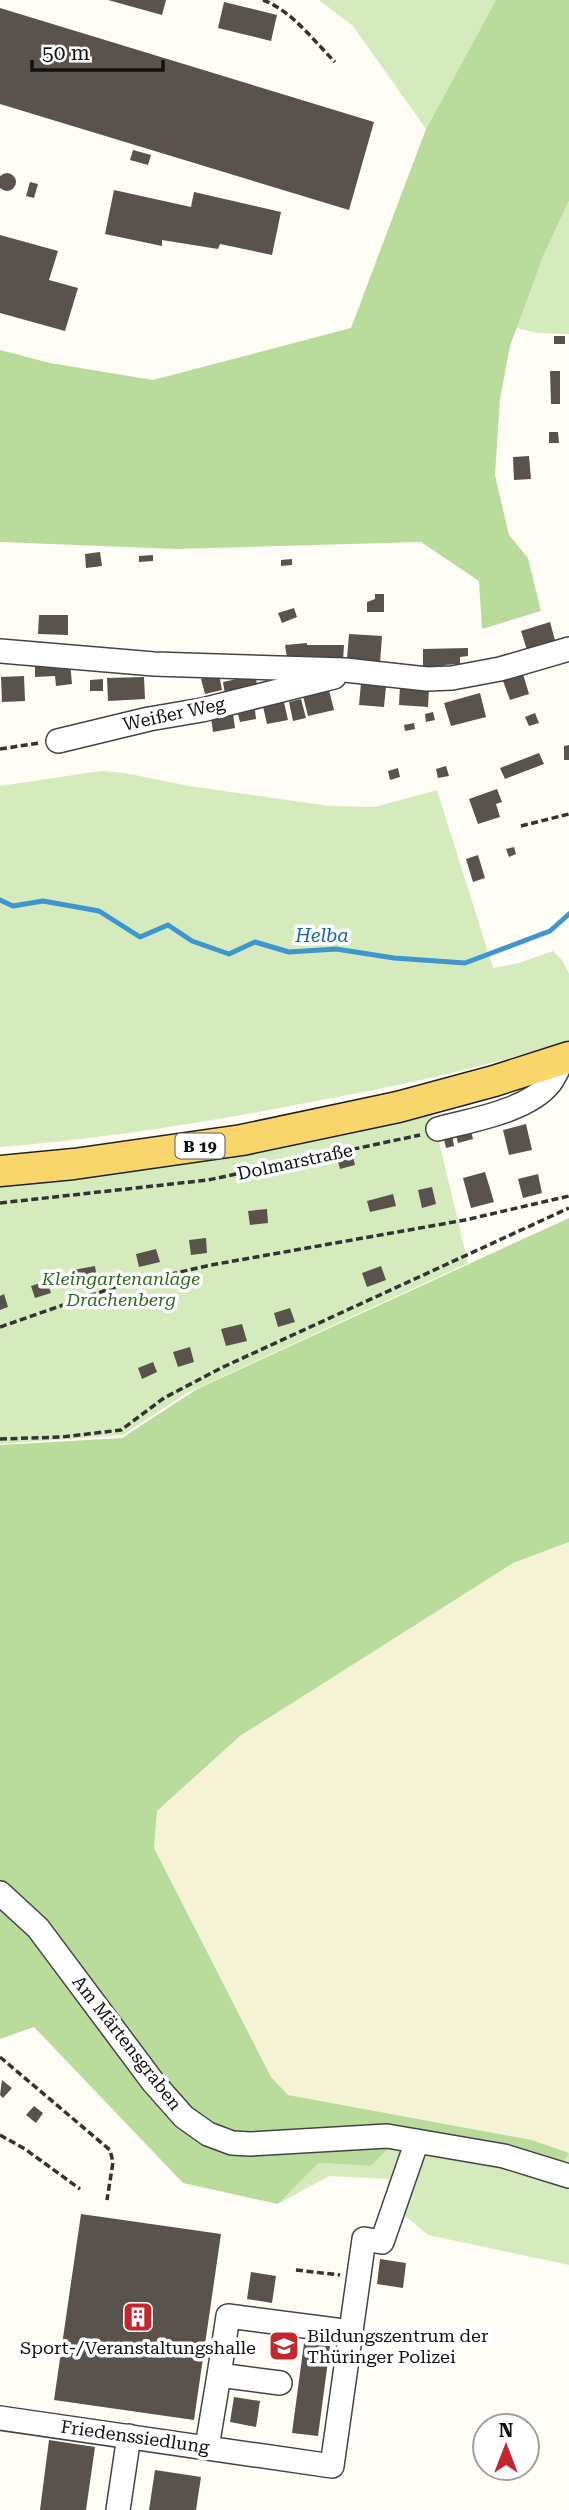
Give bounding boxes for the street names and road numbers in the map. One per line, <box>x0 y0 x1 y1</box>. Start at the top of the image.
street label: Weißer Weg <box>121 692 228 735</box>
road number: B 19 <box>176 1134 224 1158</box>
street label: Dolmarstraße <box>235 1139 355 1184</box>
street label: Am Märtensgraben <box>68 1971 187 2114</box>
street label: Friedenssiedlung <box>60 2416 211 2457</box>

